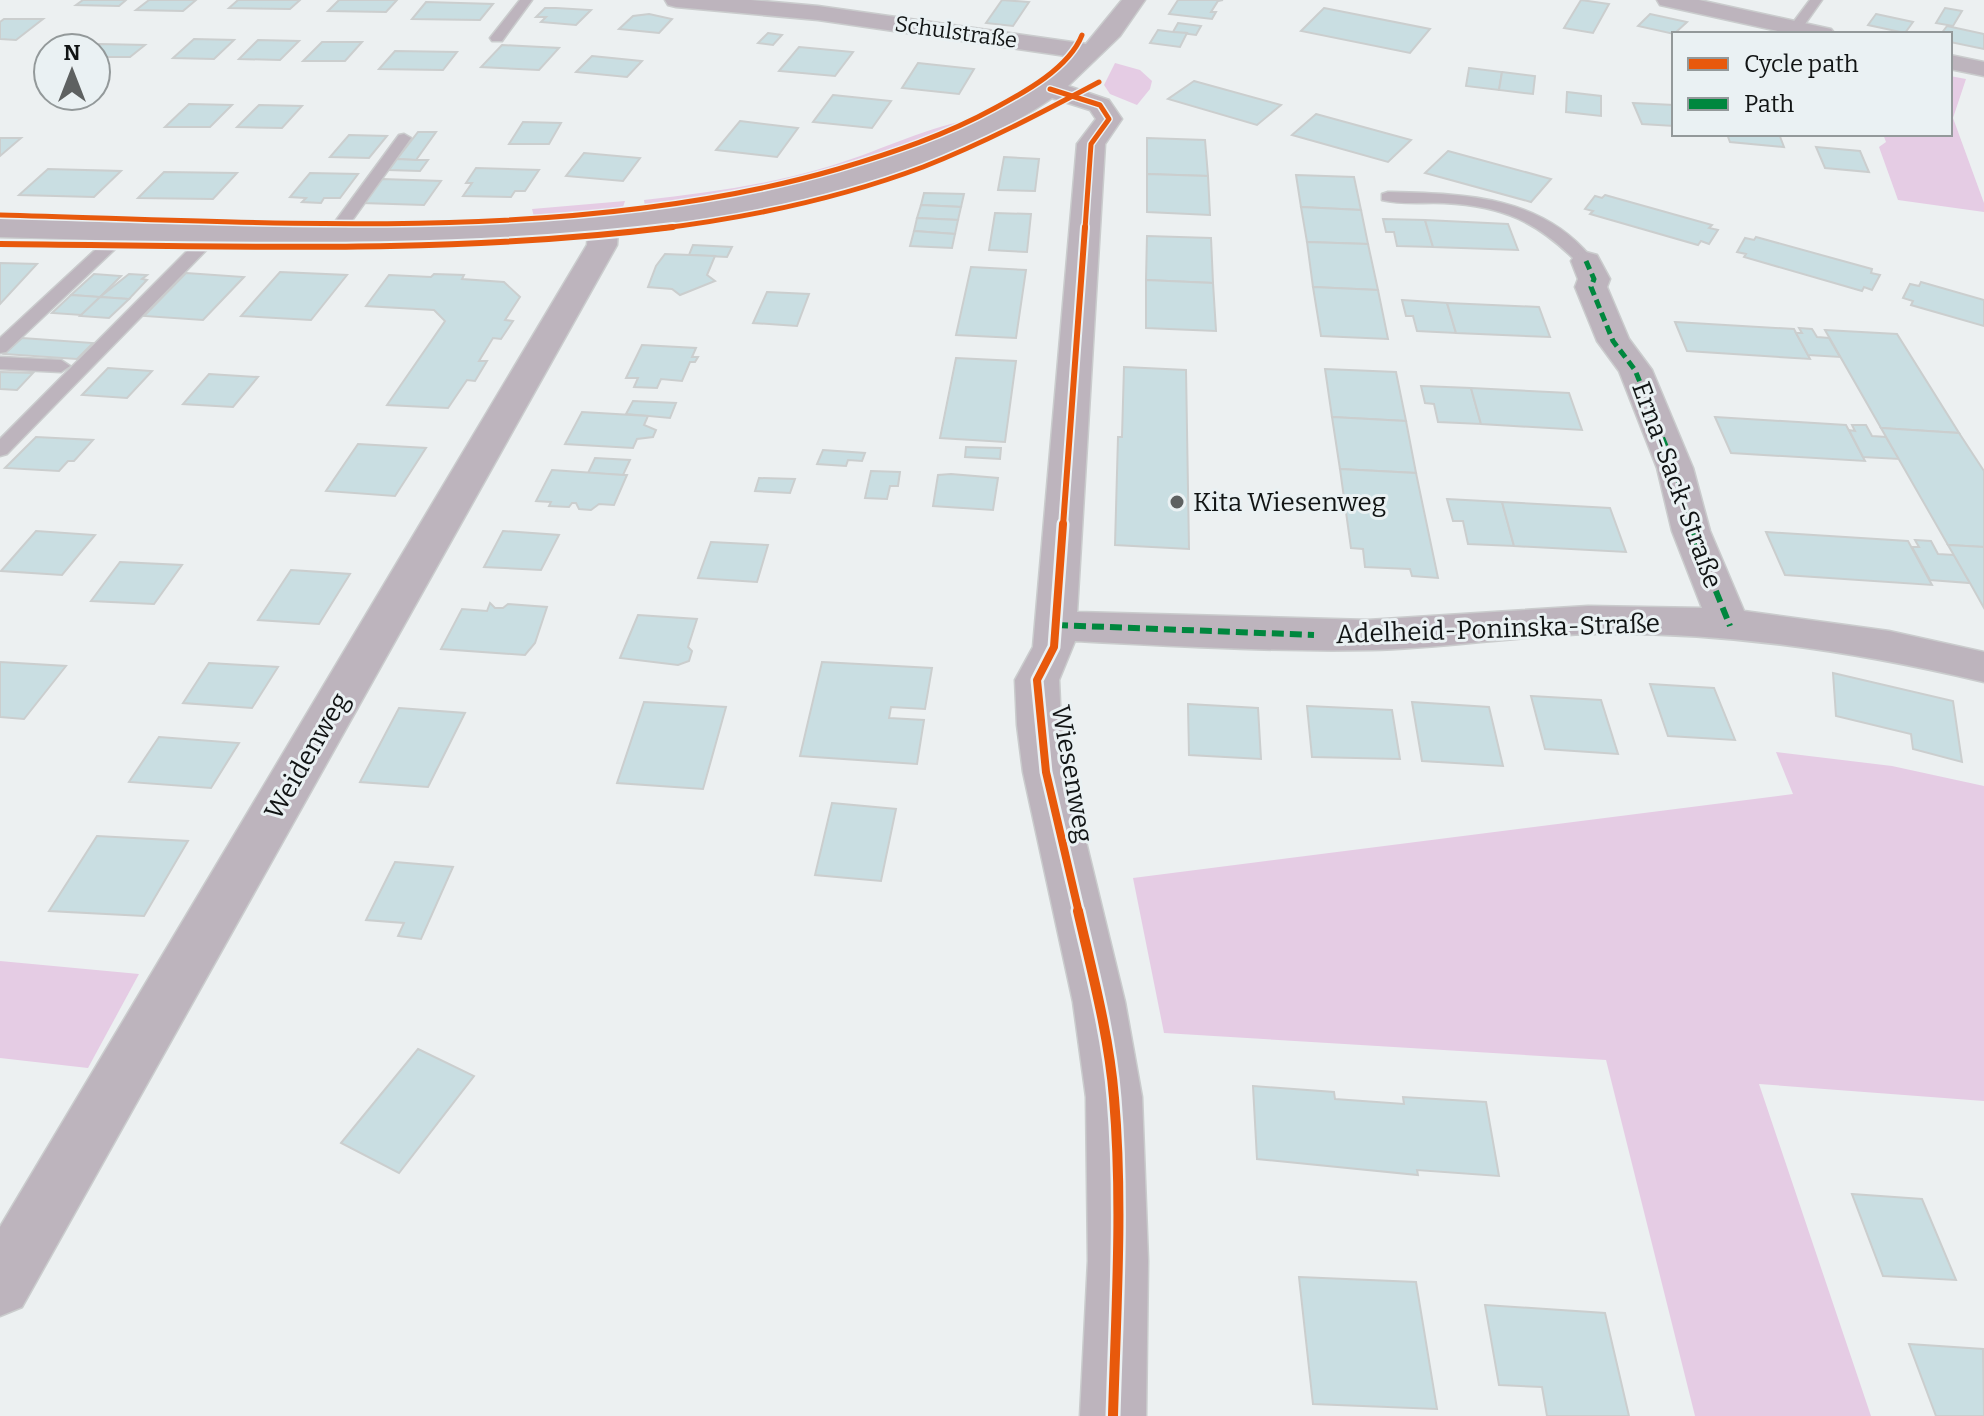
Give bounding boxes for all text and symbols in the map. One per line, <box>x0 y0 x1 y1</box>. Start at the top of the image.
street label: Schulstraße <box>893 10 1019 54</box>
north arrow <box>32 32 112 112</box>
legend <box>1672 32 1952 136</box>
text: N <box>64 39 81 66</box>
text: Cycle path <box>1744 50 1859 78</box>
text: Path <box>1744 90 1794 118</box>
street label: Erna-Sack-Straße <box>1625 378 1729 592</box>
place label: Kita Wiesenweg <box>1193 487 1386 518</box>
marker: Kita Wiesenweg <box>1168 493 1186 511</box>
street label: Adelheid-Poninska-Straße <box>1336 608 1660 650</box>
street label: Weidenweg <box>258 687 356 825</box>
street label: Wiesenweg <box>1045 703 1099 845</box>

